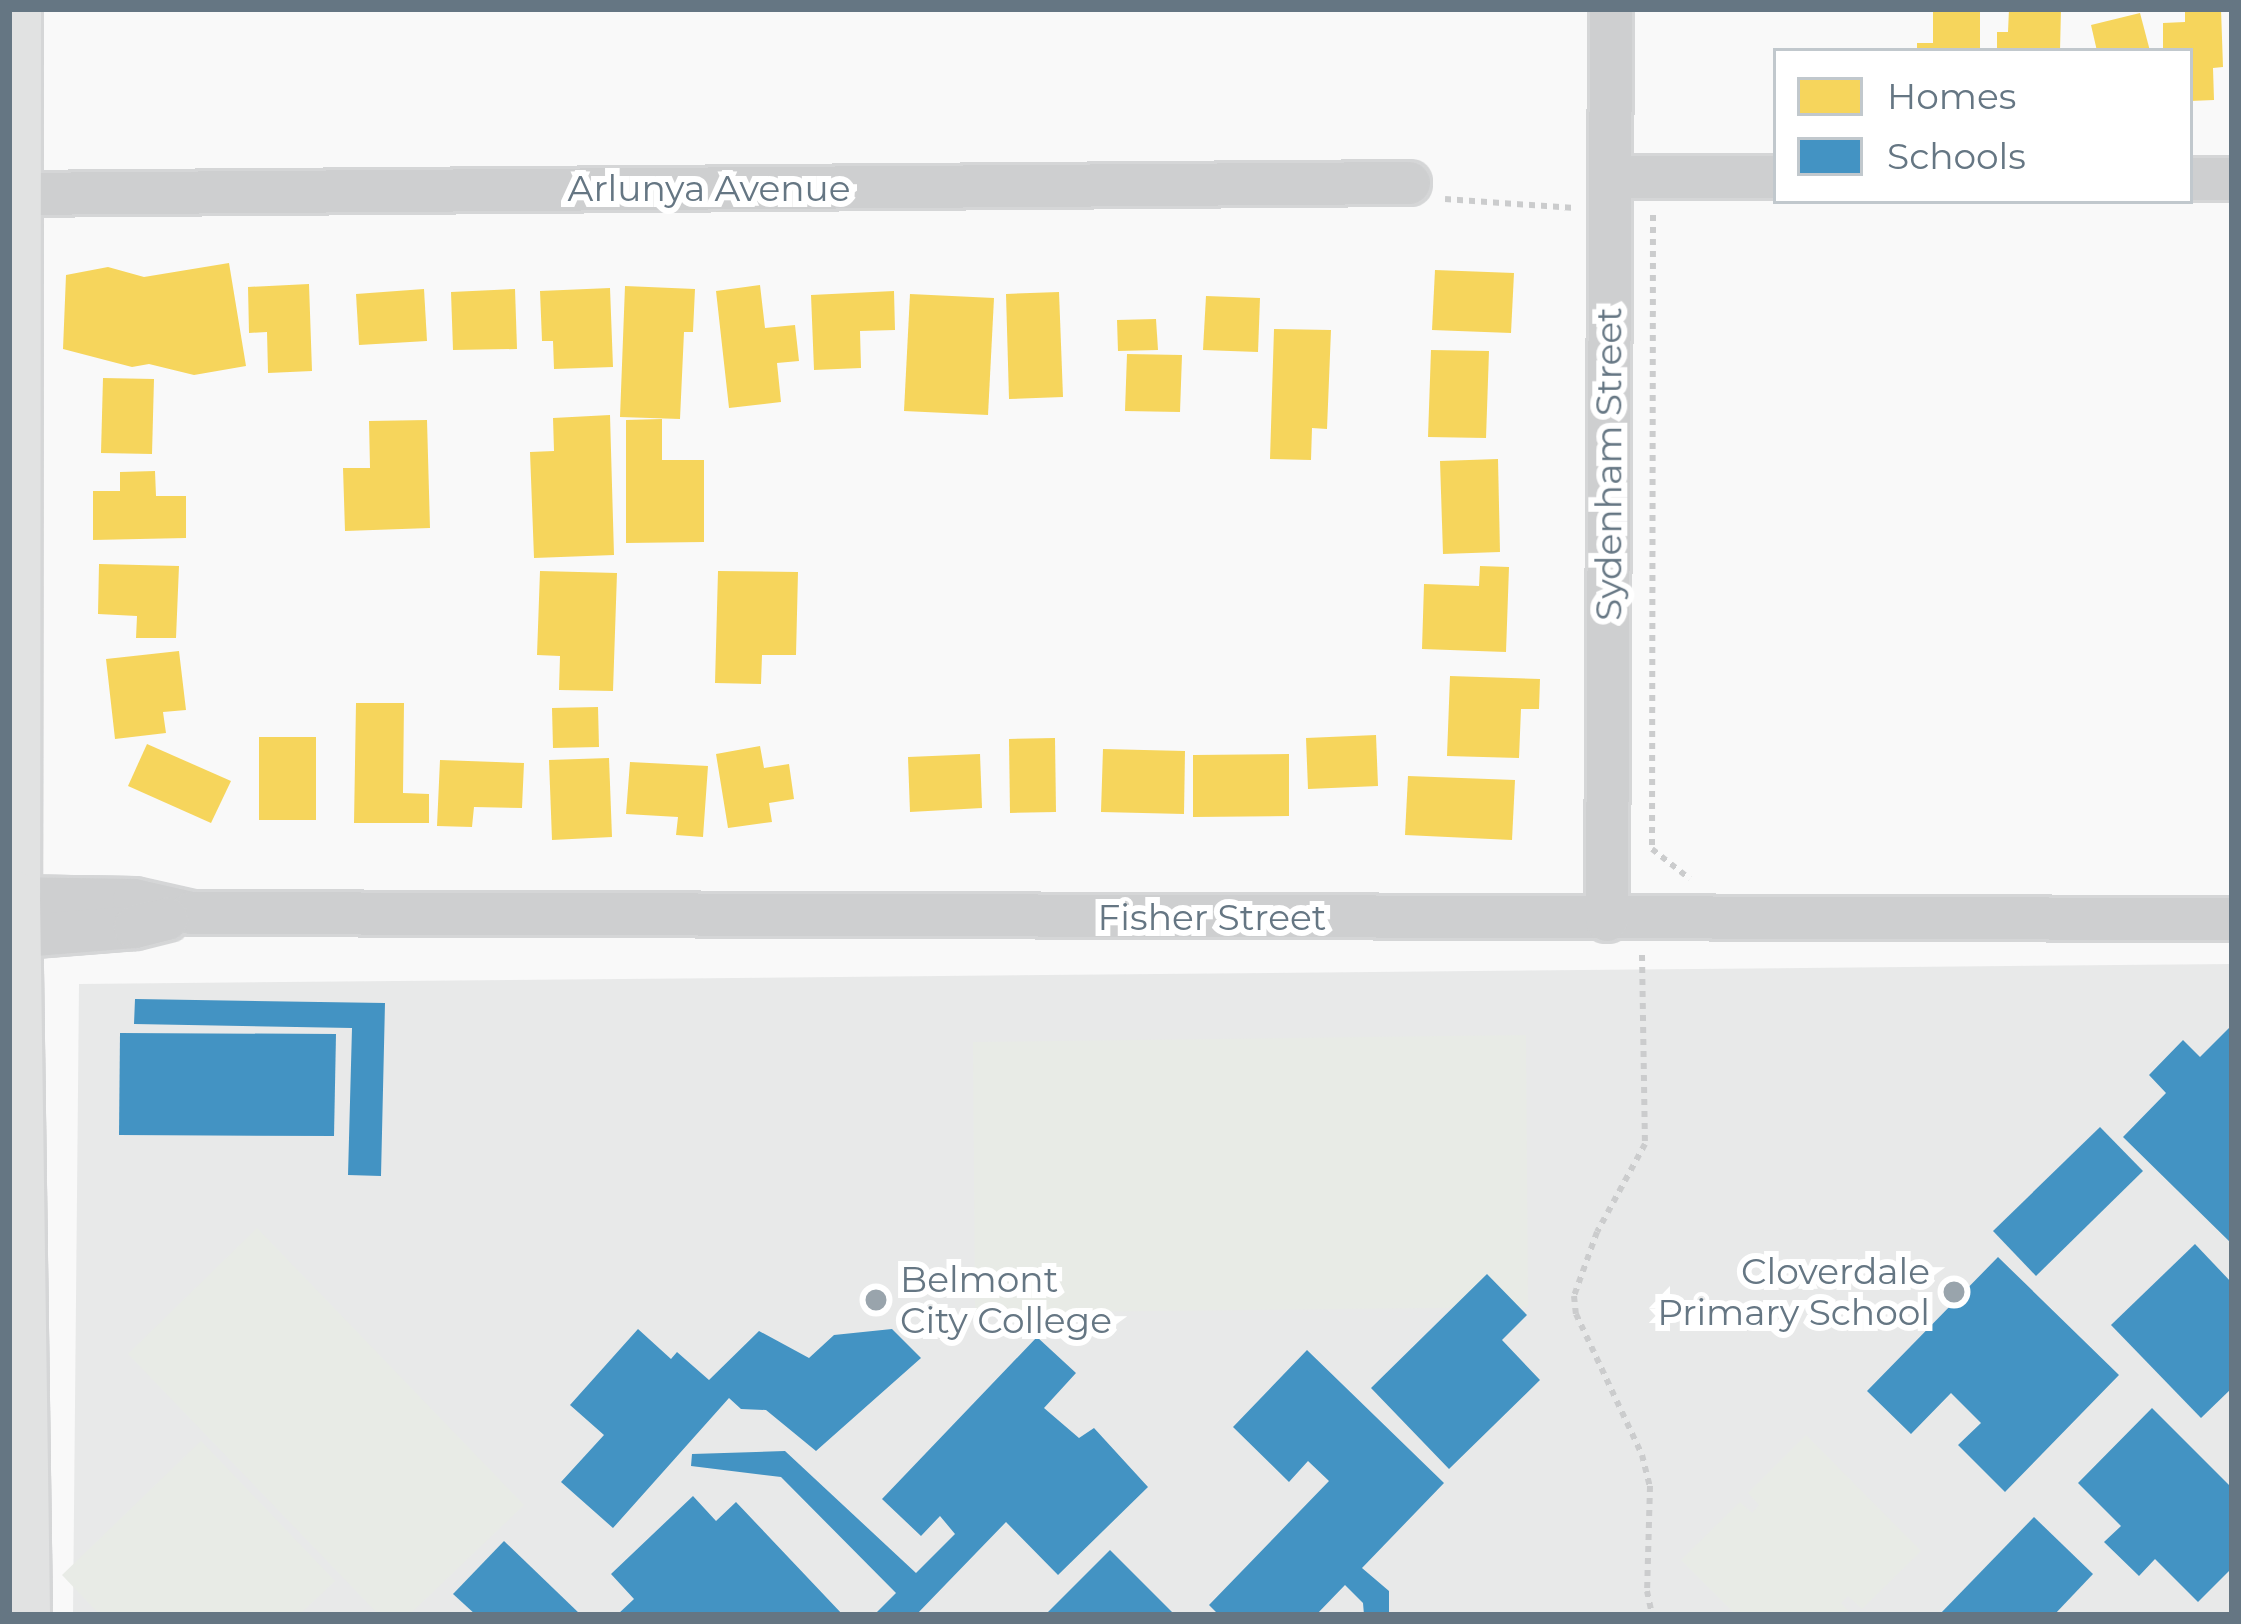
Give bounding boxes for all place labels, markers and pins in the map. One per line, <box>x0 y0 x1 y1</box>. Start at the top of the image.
place label: Cloverdale Primary School <box>1657 1249 1930 1334</box>
place label: Belmont City College <box>900 1257 1112 1342</box>
marker: Cloverdale Primary School <box>1941 1279 1967 1305</box>
marker: Belmont City College <box>863 1287 889 1313</box>

